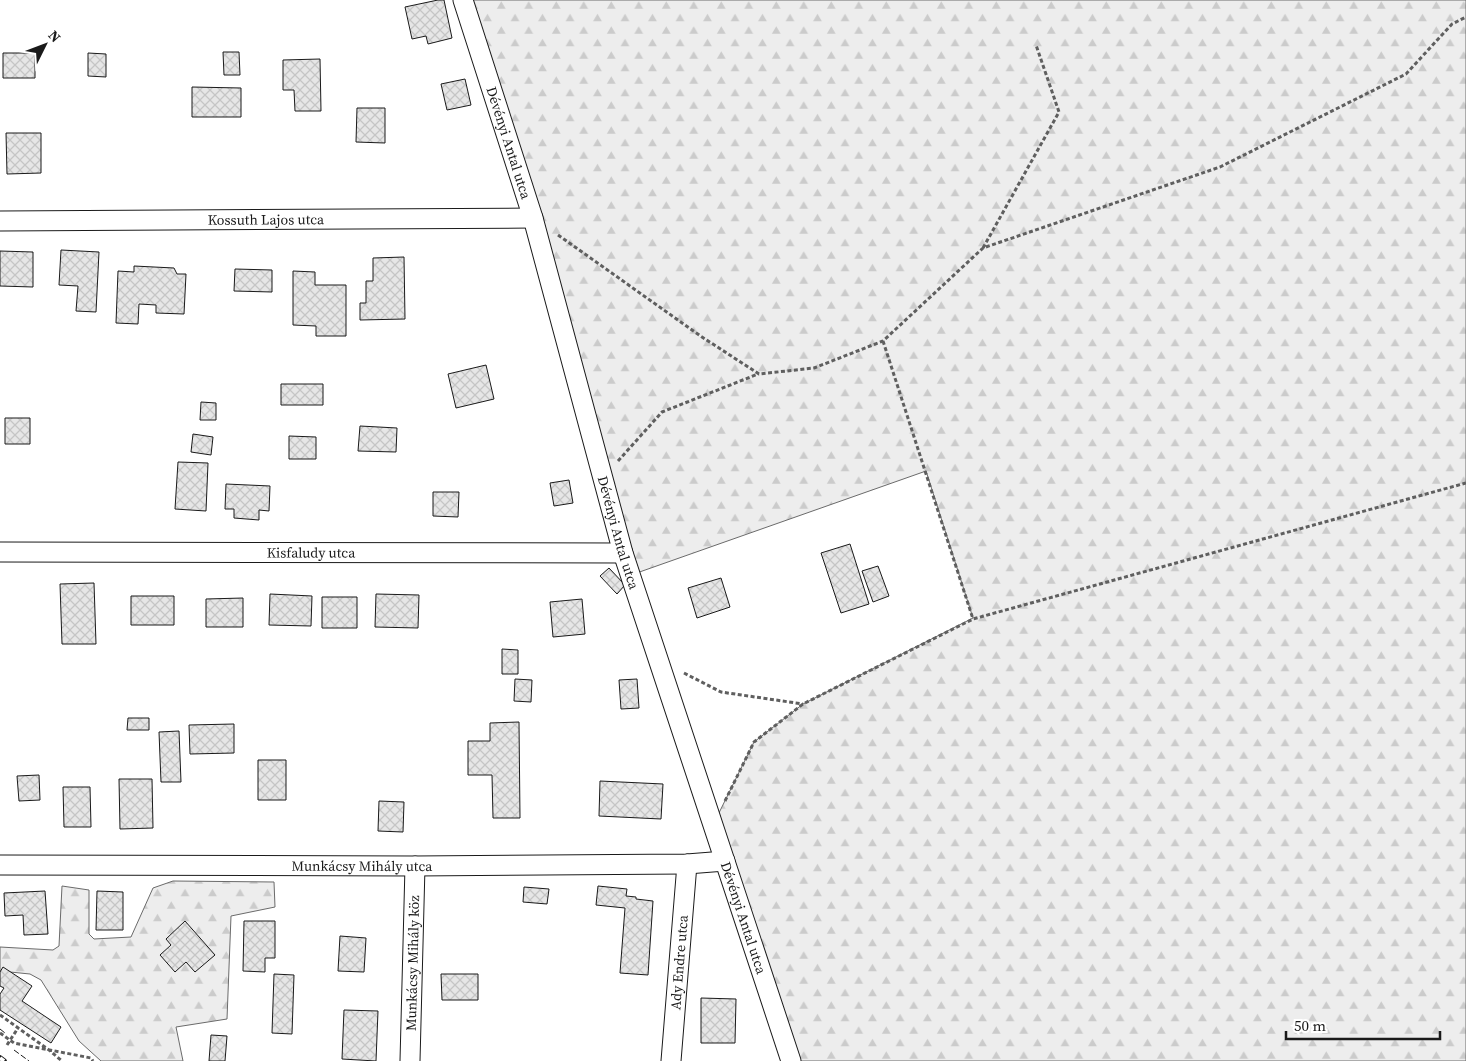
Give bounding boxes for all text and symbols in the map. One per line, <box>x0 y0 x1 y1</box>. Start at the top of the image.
north arrow <box>20 20 70 70</box>
text: N <box>44 26 66 47</box>
street label: Dévényi Antal utca <box>481 84 537 202</box>
street label: Kossuth Lajos utca <box>208 209 325 230</box>
street label: Dévényi Antal utca <box>593 474 645 593</box>
street label: Kisfaludy utca <box>267 542 356 563</box>
street label: Munkácsy Mihály utca <box>292 856 433 876</box>
street label: Dévényi Antal utca <box>716 859 772 977</box>
street label: Munkácsy Mihály köz <box>401 894 424 1031</box>
street label: Ady Endre utca <box>665 913 693 1011</box>
scale bar <box>1286 1008 1440 1040</box>
text: 50 m <box>1294 1015 1326 1036</box>

